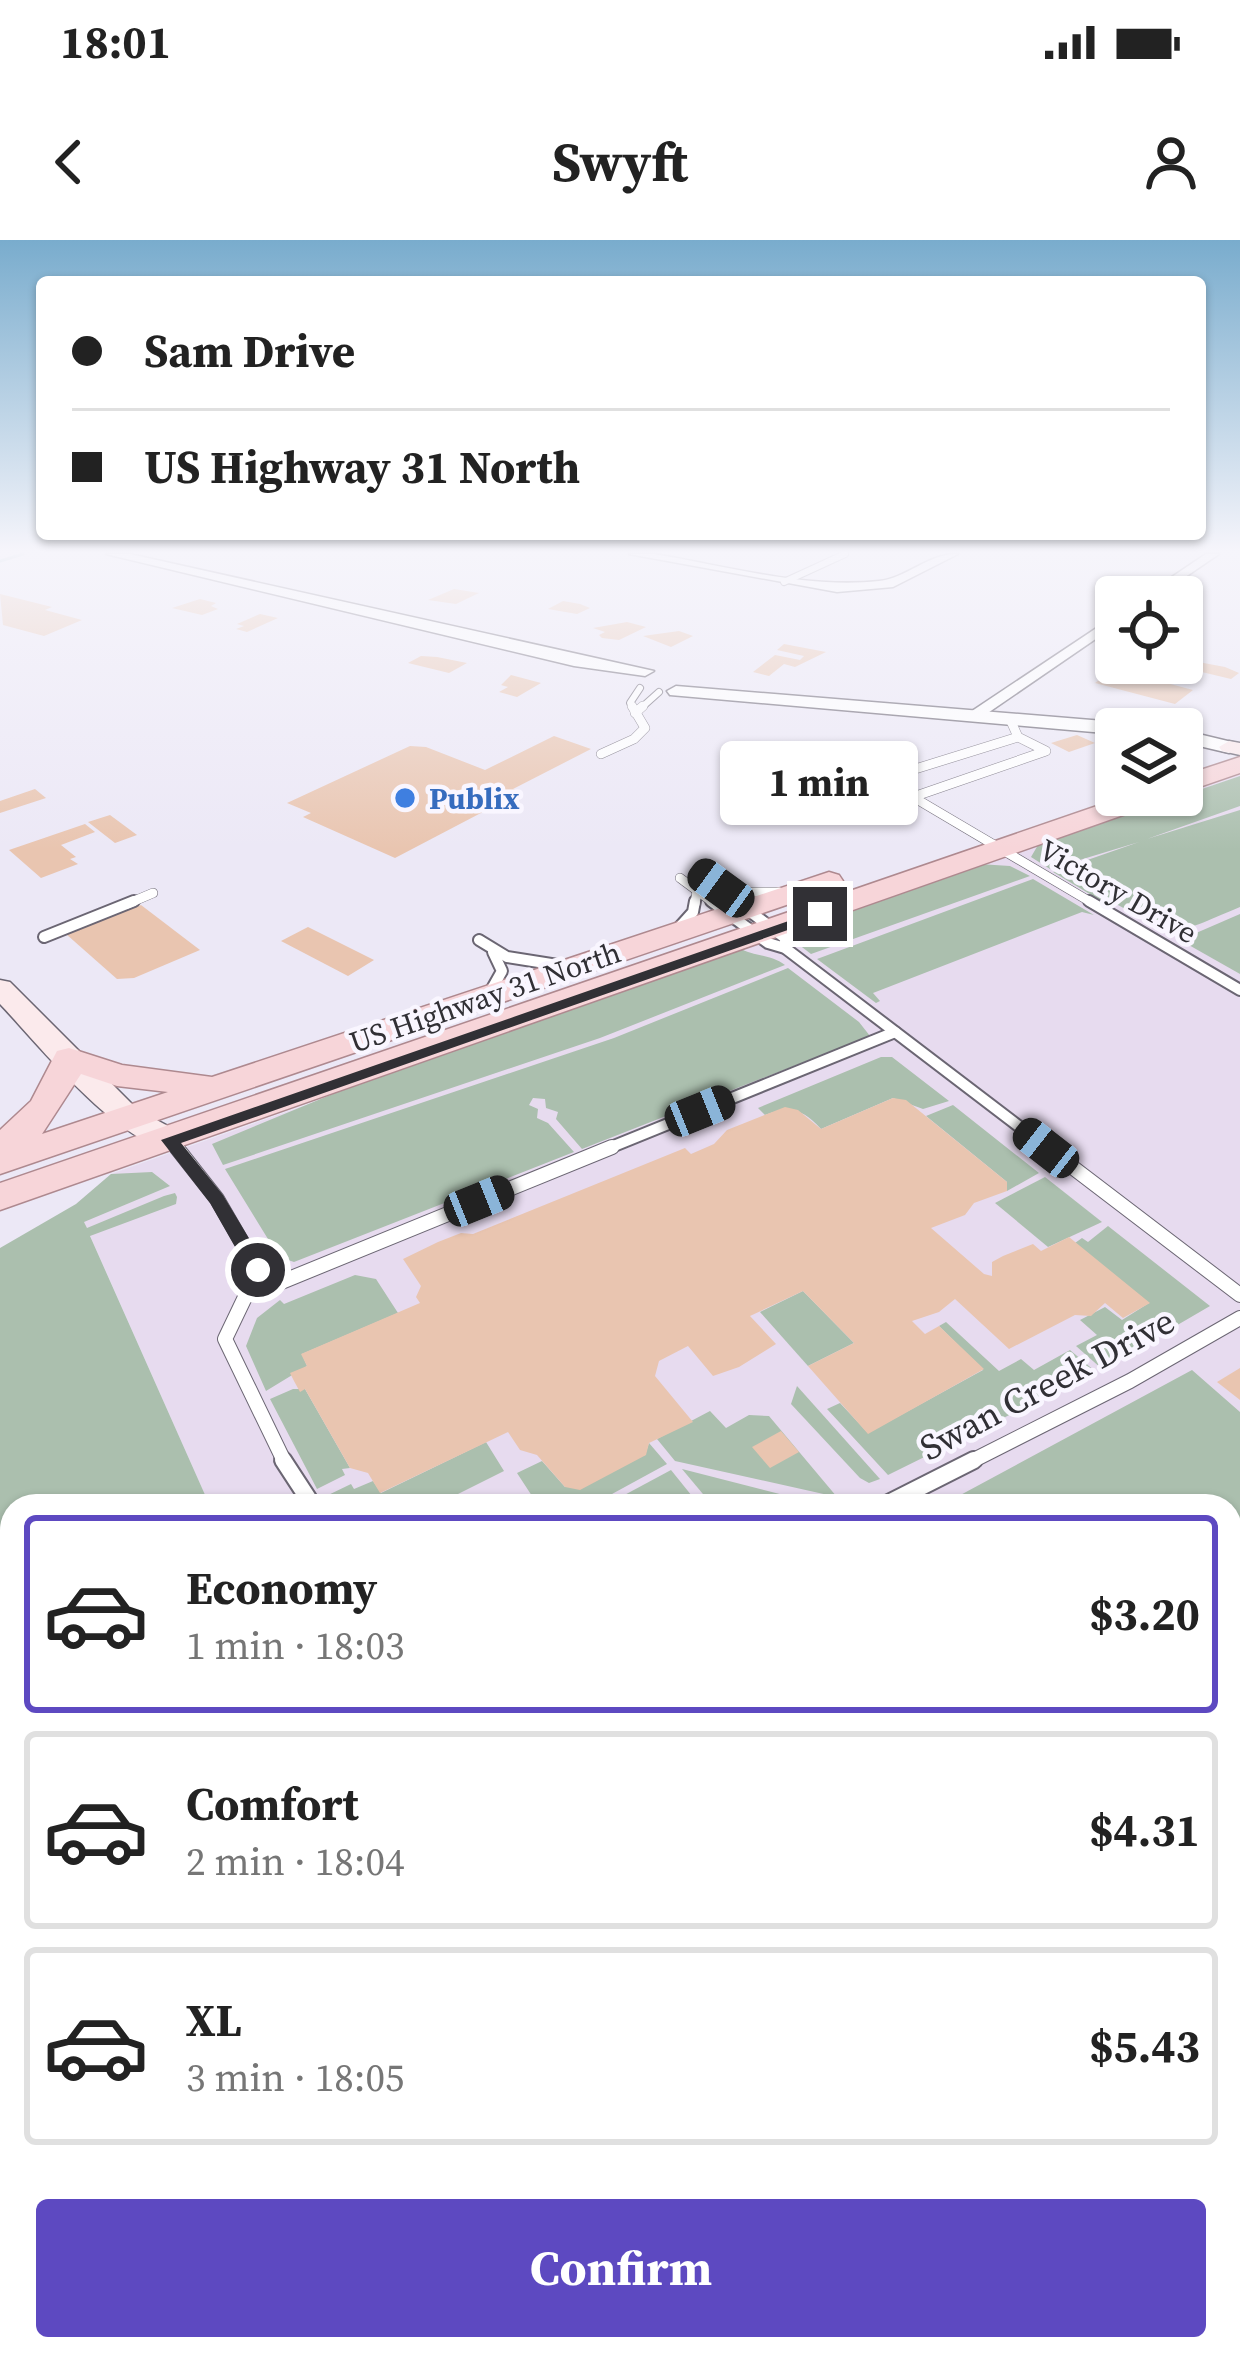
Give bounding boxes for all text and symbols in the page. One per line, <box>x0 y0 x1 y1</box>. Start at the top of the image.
text: 18:01 <box>60 11 171 73</box>
text: Swyft <box>552 125 688 199</box>
icon: back <box>36 129 102 195</box>
icon: person <box>1138 129 1204 195</box>
text: Sam Drive <box>144 320 355 382</box>
text: US Highway 31 North <box>144 436 580 498</box>
map controls <box>1095 576 1203 816</box>
button: locate <box>1095 576 1203 684</box>
button: layers <box>1095 708 1203 816</box>
callout: 1 min <box>721 740 919 824</box>
text: 1 min <box>768 756 870 809</box>
place label: Publix <box>429 778 520 819</box>
marker: Publix <box>392 785 418 811</box>
street label: Victory Drive <box>1031 829 1205 953</box>
car <box>681 852 761 924</box>
route end <box>793 887 847 941</box>
street label: US Highway 31 North <box>344 931 626 1063</box>
car <box>660 1081 740 1141</box>
car <box>1007 1112 1085 1184</box>
car <box>439 1171 519 1231</box>
route start <box>231 1243 285 1297</box>
street label: Swan Creek Drive <box>911 1296 1183 1472</box>
text: Economy <box>186 1557 377 1619</box>
icon: car <box>42 1560 150 1668</box>
text: $3.20 <box>1089 1583 1200 1645</box>
text: 1 min · 18:03 <box>186 1619 405 1672</box>
text: Comfort <box>186 1773 359 1835</box>
icon: car <box>42 1776 150 1884</box>
text: $4.31 <box>1089 1799 1200 1861</box>
text: 2 min · 18:04 <box>186 1835 405 1888</box>
text: XL <box>186 1989 242 2051</box>
icon: car <box>42 1992 150 2100</box>
text: $5.43 <box>1089 2015 1200 2077</box>
text: 3 min · 18:05 <box>186 2051 405 2104</box>
button: Confirm <box>36 2199 1206 2337</box>

